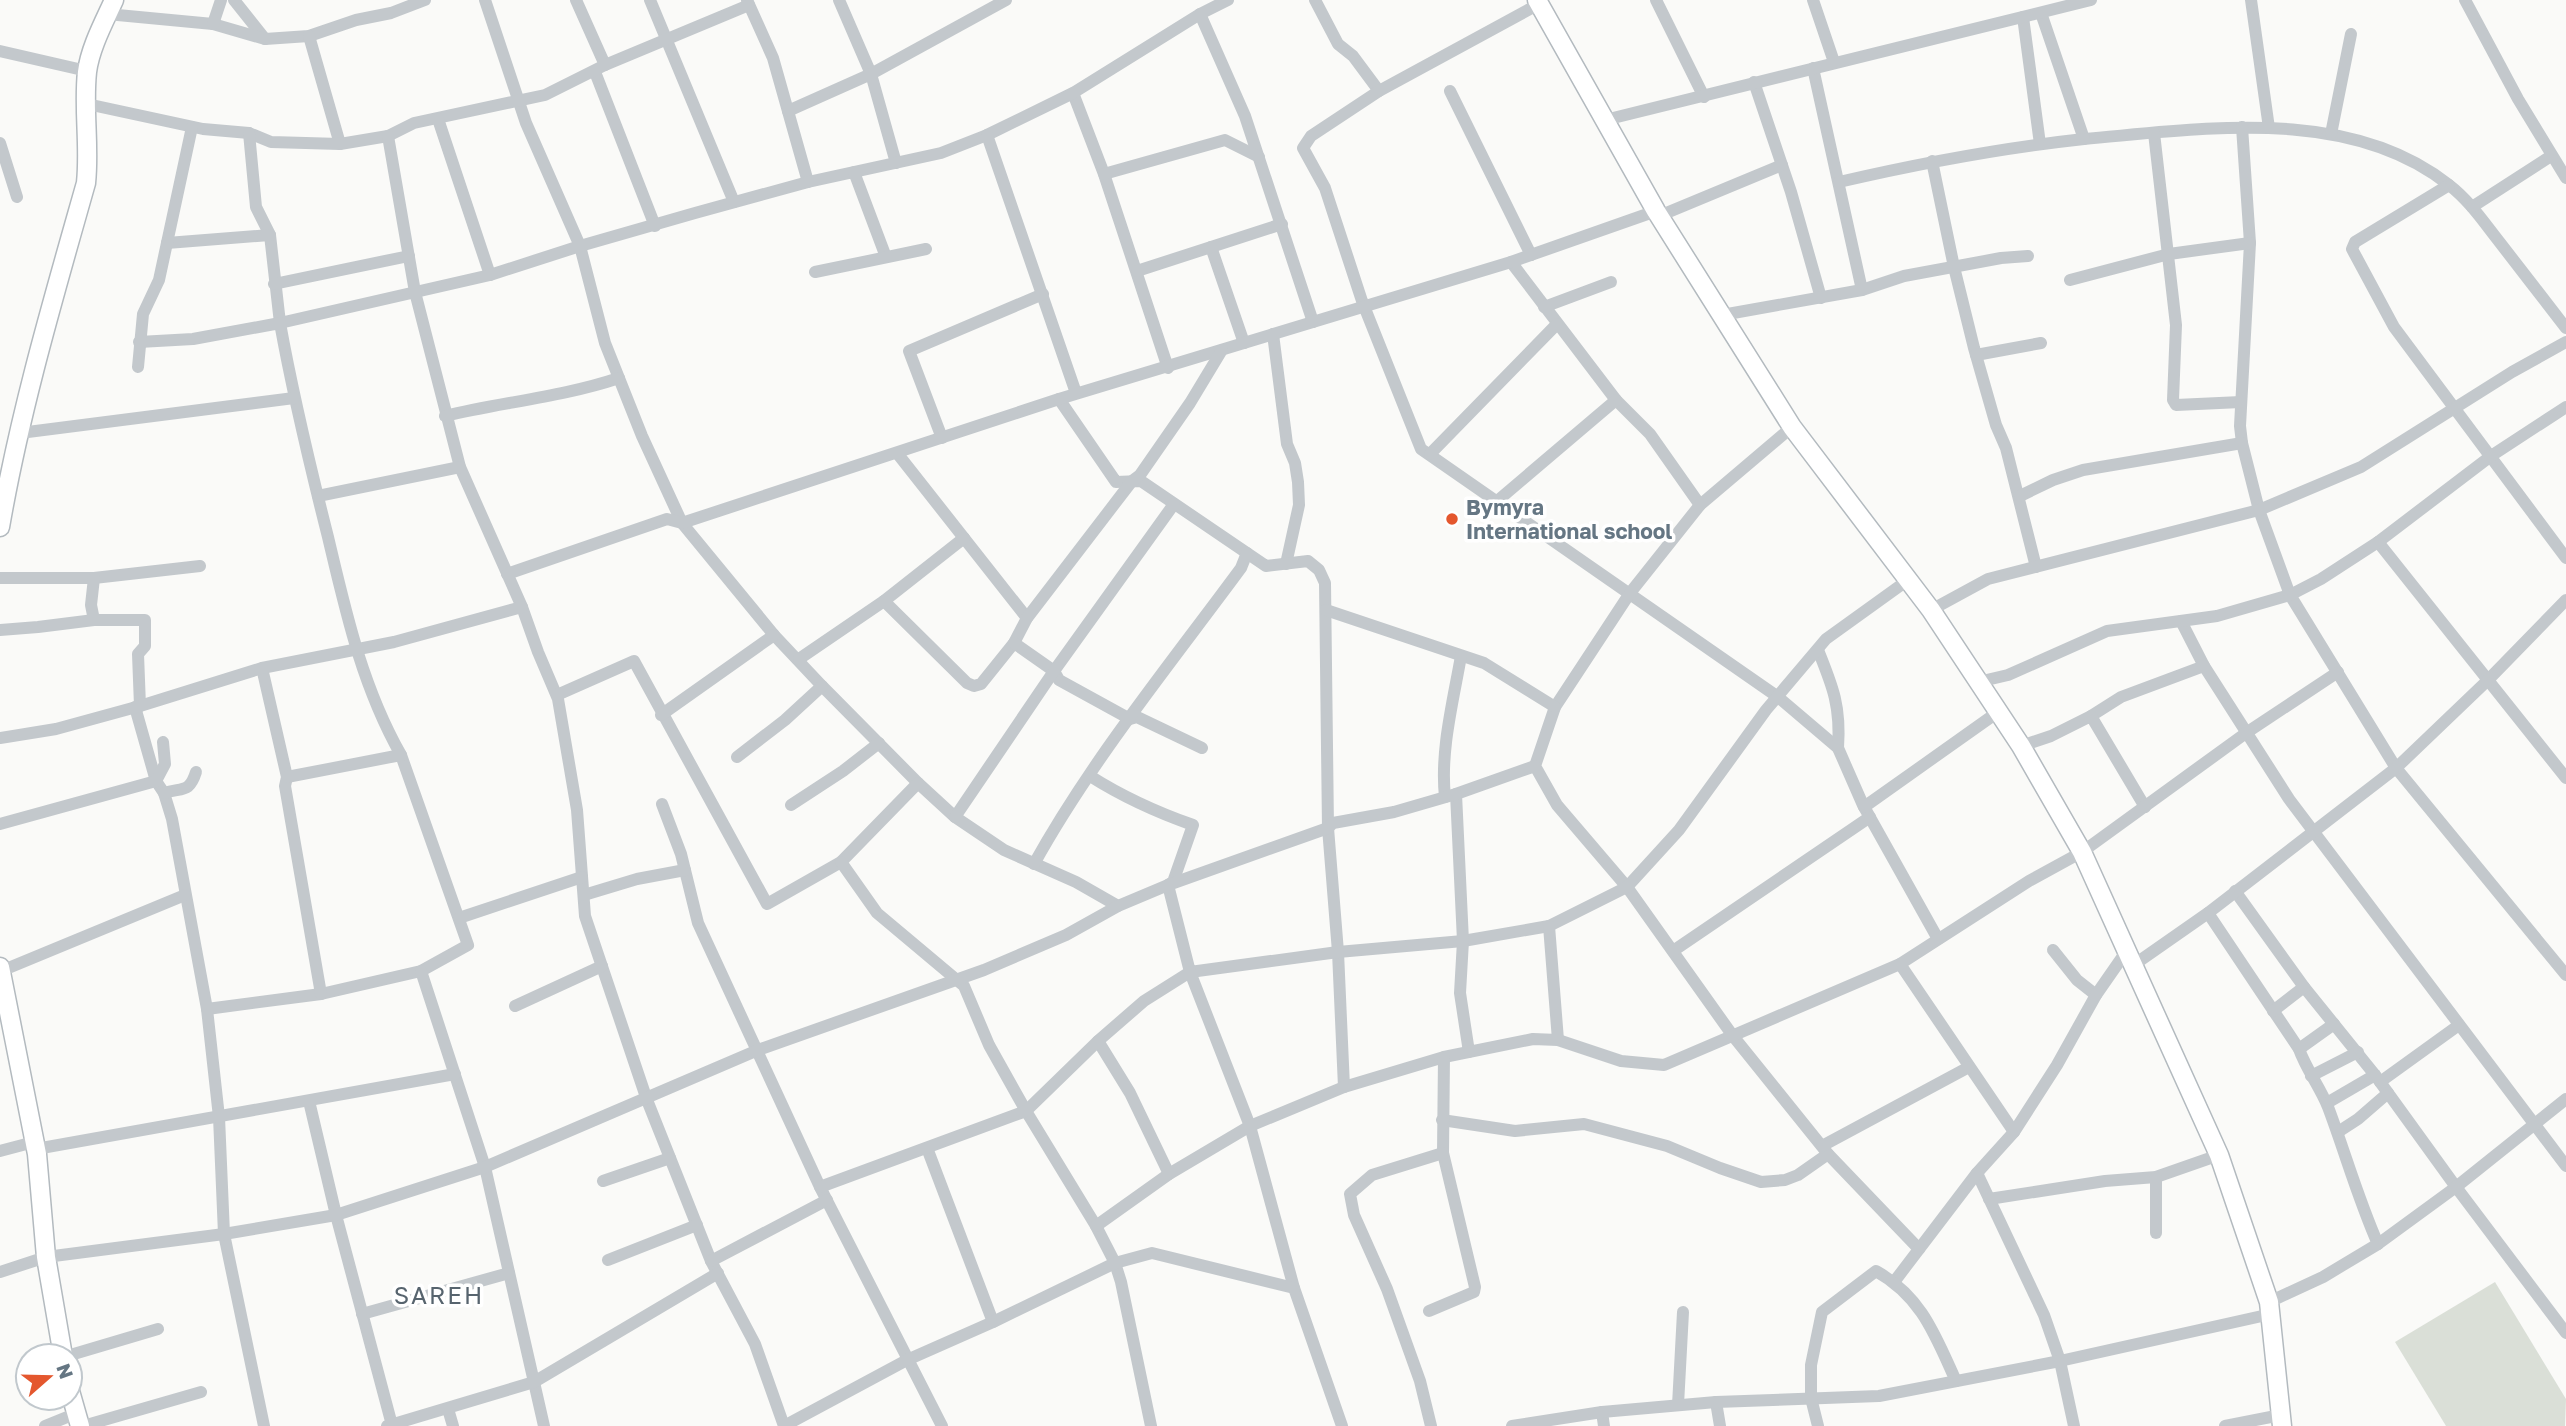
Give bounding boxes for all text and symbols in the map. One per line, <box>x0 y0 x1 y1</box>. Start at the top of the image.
place label: Bymyra International school <box>1466 494 1672 544</box>
marker: Bymyra International school <box>1444 511 1460 527</box>
district label: SAREH <box>394 1280 484 1309</box>
north arrow <box>14 1342 84 1412</box>
text: N <box>52 1360 79 1382</box>

